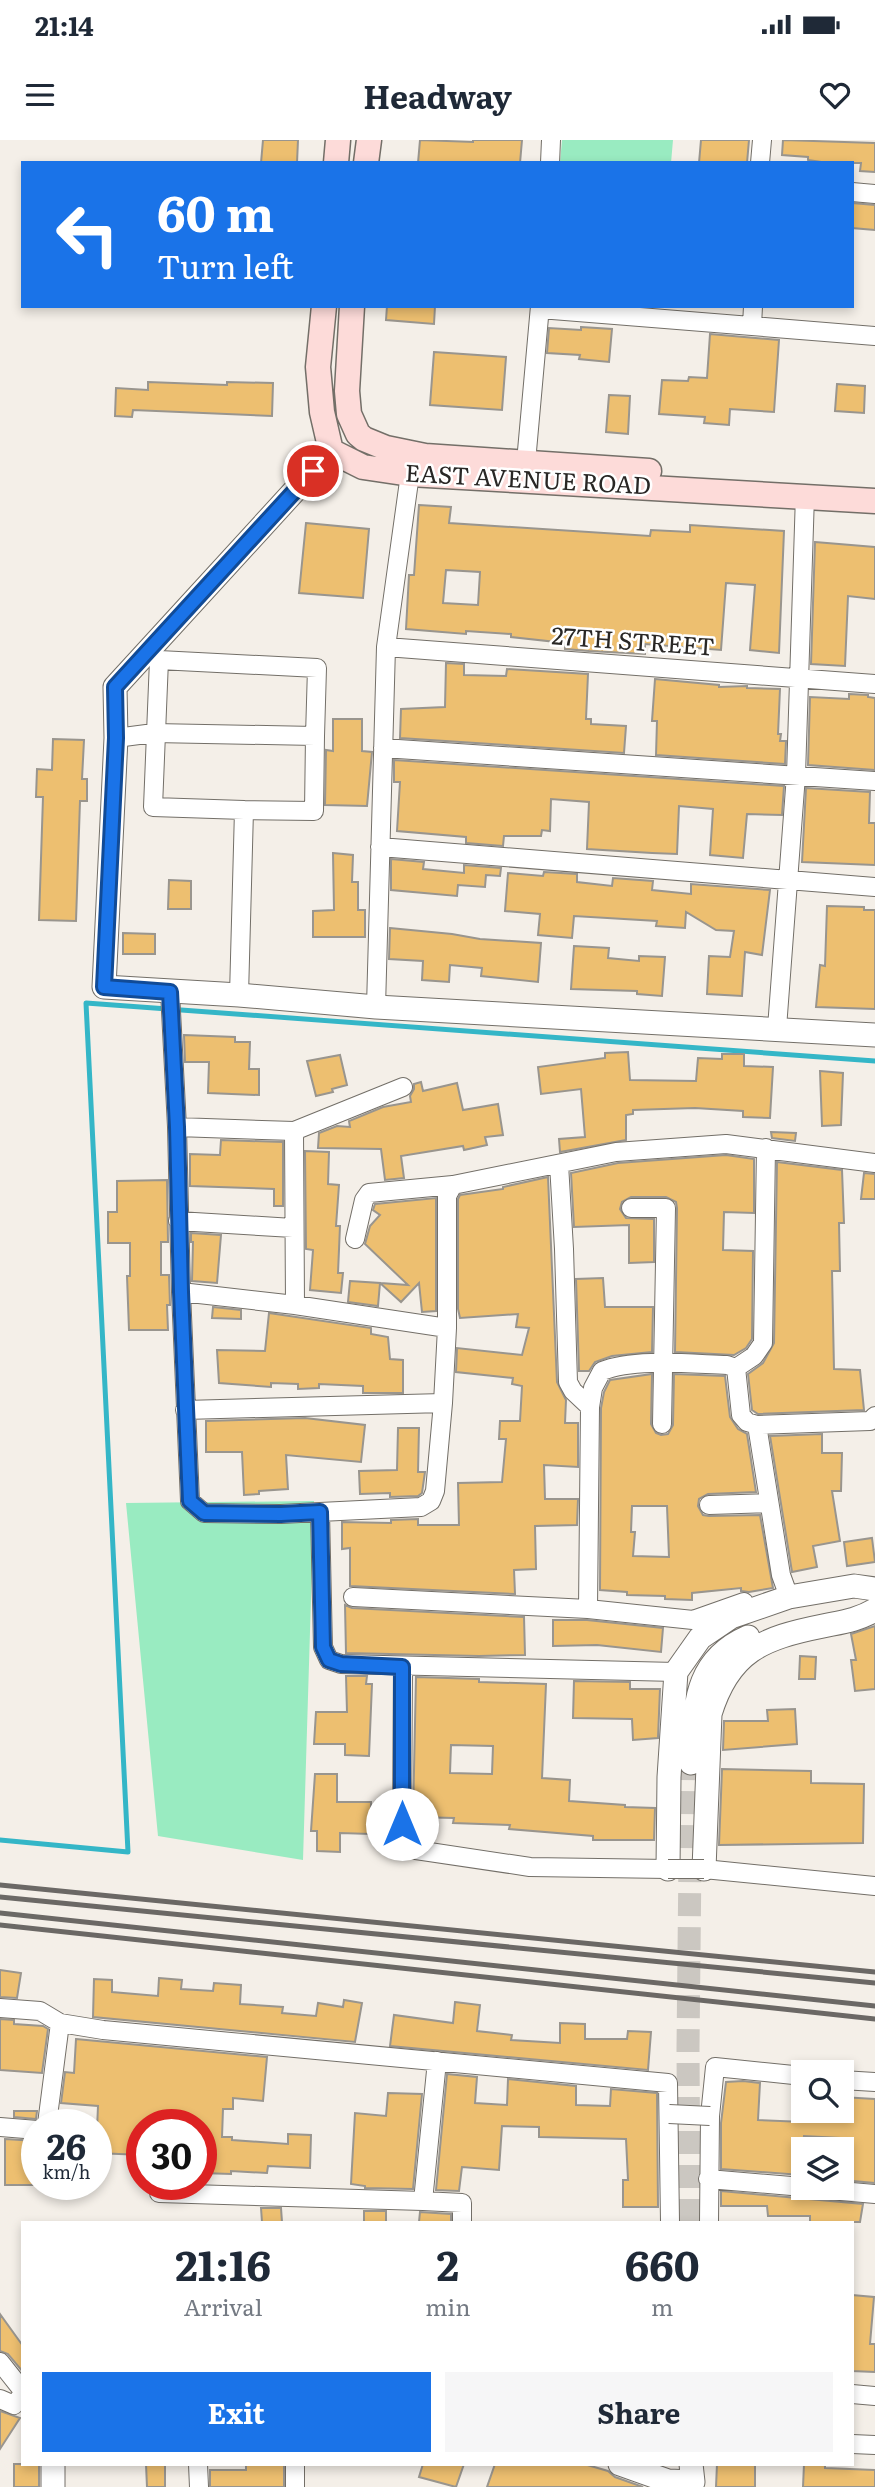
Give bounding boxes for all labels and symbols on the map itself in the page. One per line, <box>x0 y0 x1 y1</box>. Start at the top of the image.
pin <box>283 441 343 501</box>
street label: EAST AVENUE ROAD <box>404 454 652 501</box>
street label: 27TH STREET <box>551 616 716 663</box>
position arrow <box>365 1787 439 1861</box>
speed limit sign: 30 <box>126 2109 217 2200</box>

